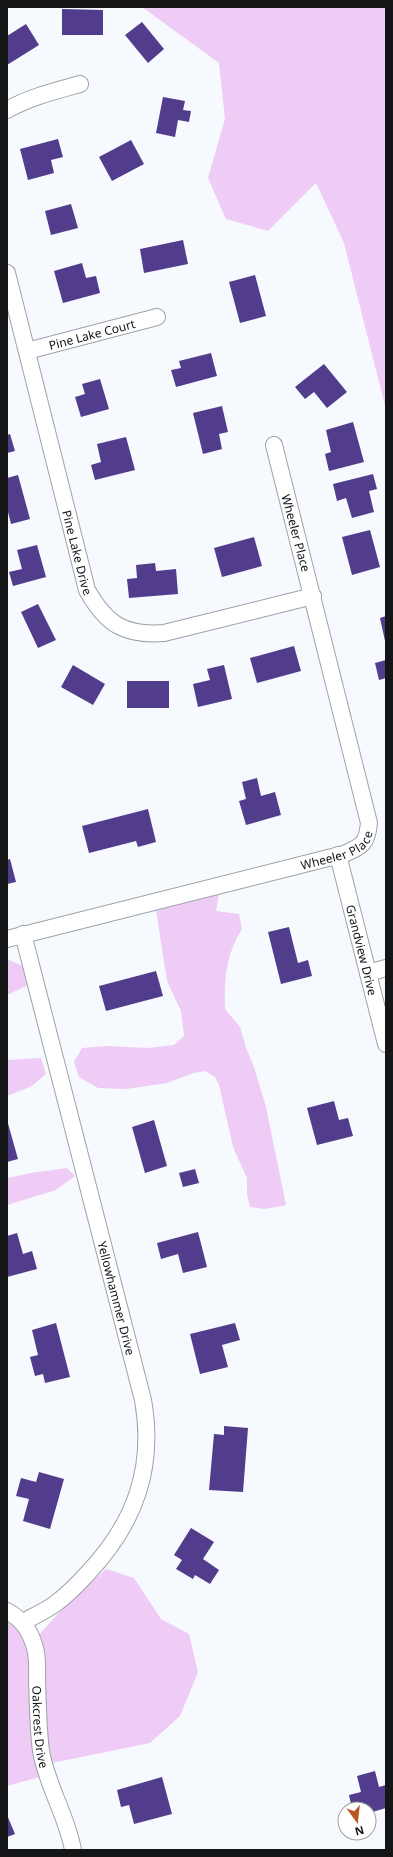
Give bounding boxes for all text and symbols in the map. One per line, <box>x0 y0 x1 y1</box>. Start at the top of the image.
street label: Pine Lake Court <box>47 314 137 353</box>
street label: Wheeler Place <box>277 492 315 574</box>
street label: Pine Lake Drive <box>59 508 97 598</box>
street label: Wheeler Place <box>299 829 376 873</box>
street label: Grandview Drive <box>342 903 382 997</box>
street label: Yellowhammer Drive <box>94 1239 140 1357</box>
street label: Oakcrest Drive <box>29 1685 53 1770</box>
north arrow <box>337 1801 377 1841</box>
text: N <box>353 1823 366 1840</box>

